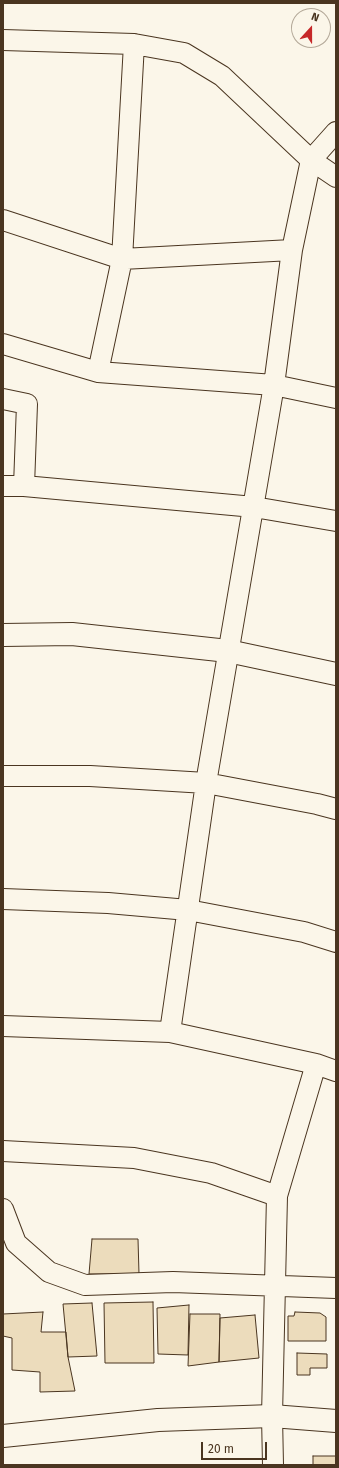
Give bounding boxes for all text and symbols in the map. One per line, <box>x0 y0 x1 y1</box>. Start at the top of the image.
north arrow <box>291 8 331 48</box>
text: N <box>309 10 321 25</box>
scale bar <box>203 1434 269 1460</box>
text: 20 m <box>208 1442 234 1456</box>

